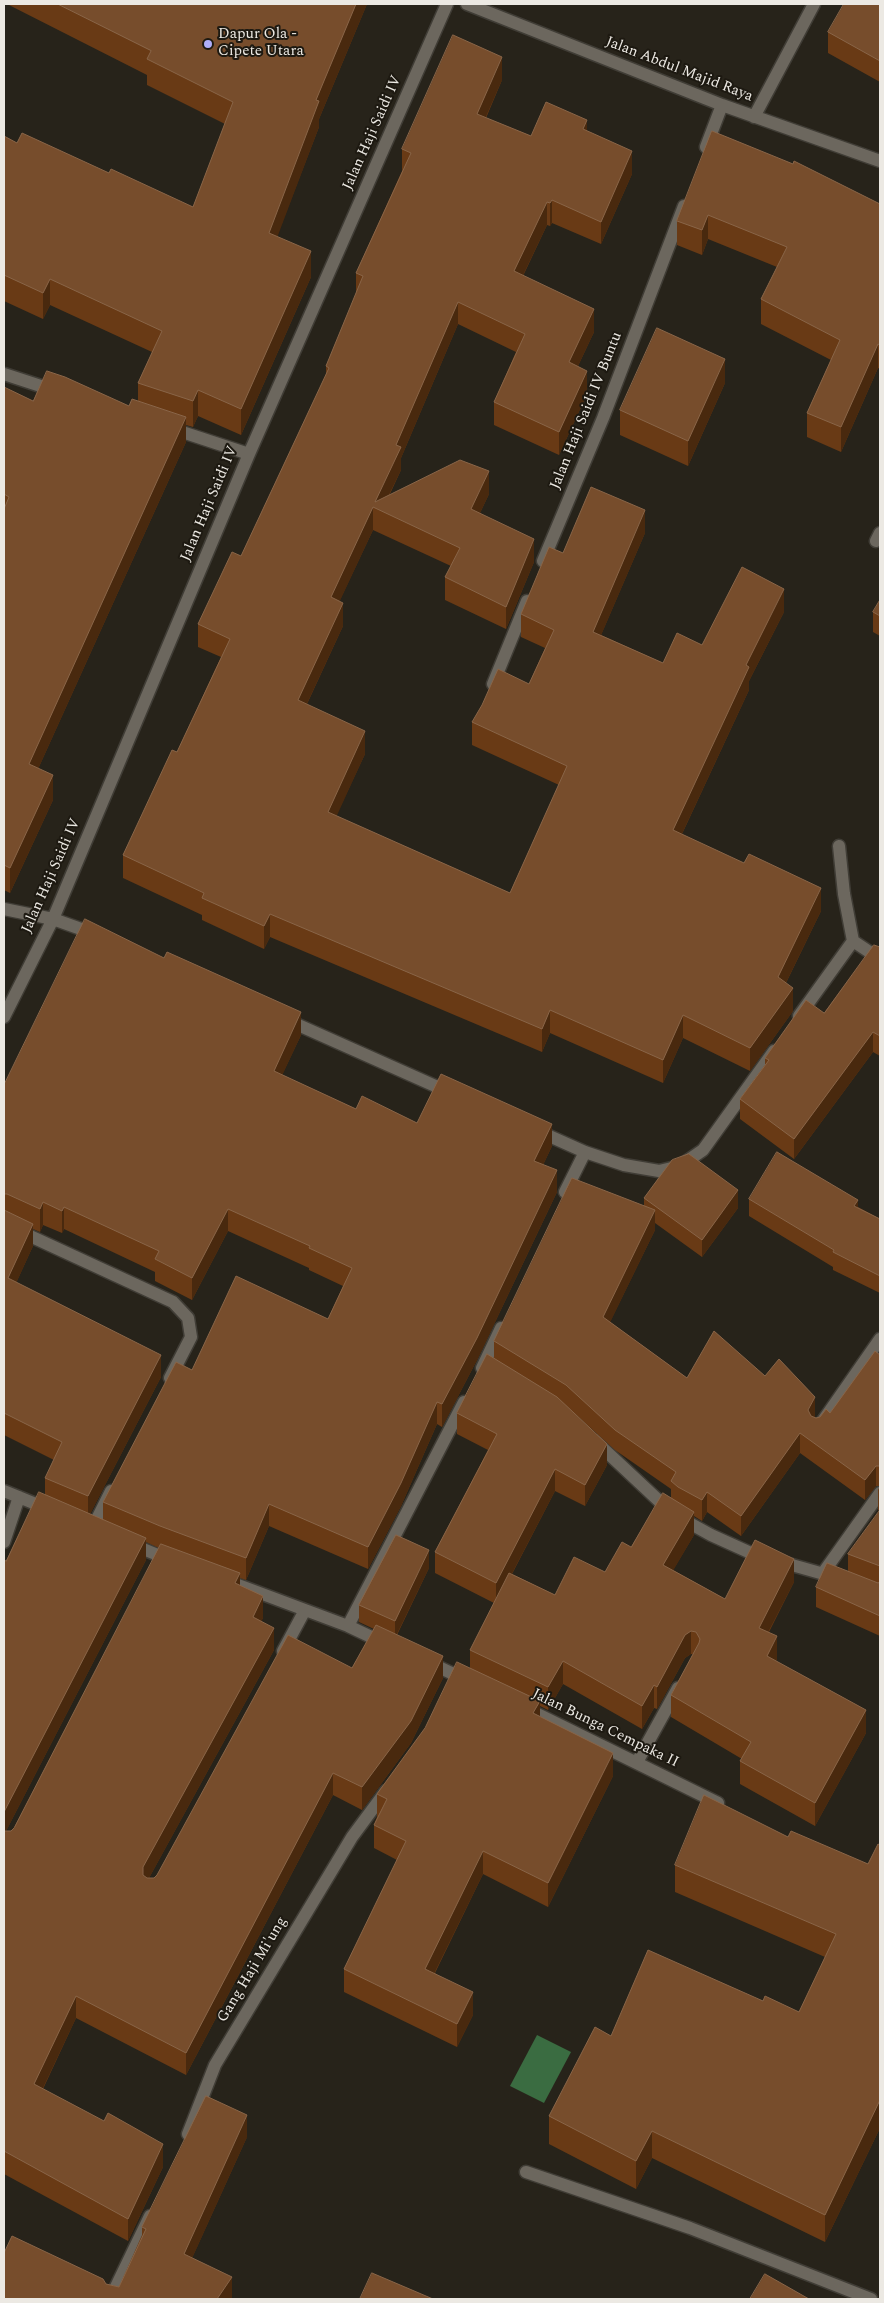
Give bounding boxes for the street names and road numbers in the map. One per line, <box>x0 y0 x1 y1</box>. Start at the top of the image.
street label: Jalan Abdul Majid Raya <box>603 34 755 106</box>
street label: Jalan Haji Saidi IV <box>340 73 406 193</box>
street label: Jalan Haji Saidi IV Buntu <box>547 330 627 492</box>
street label: Jalan Haji Saidi IV <box>178 444 242 564</box>
street label: Jalan Haji Saidi IV <box>19 816 85 936</box>
street label: Jalan Bunga Cempaka II <box>529 1686 681 1772</box>
street label: Gang Haji Mi'ung <box>214 1914 292 2026</box>

